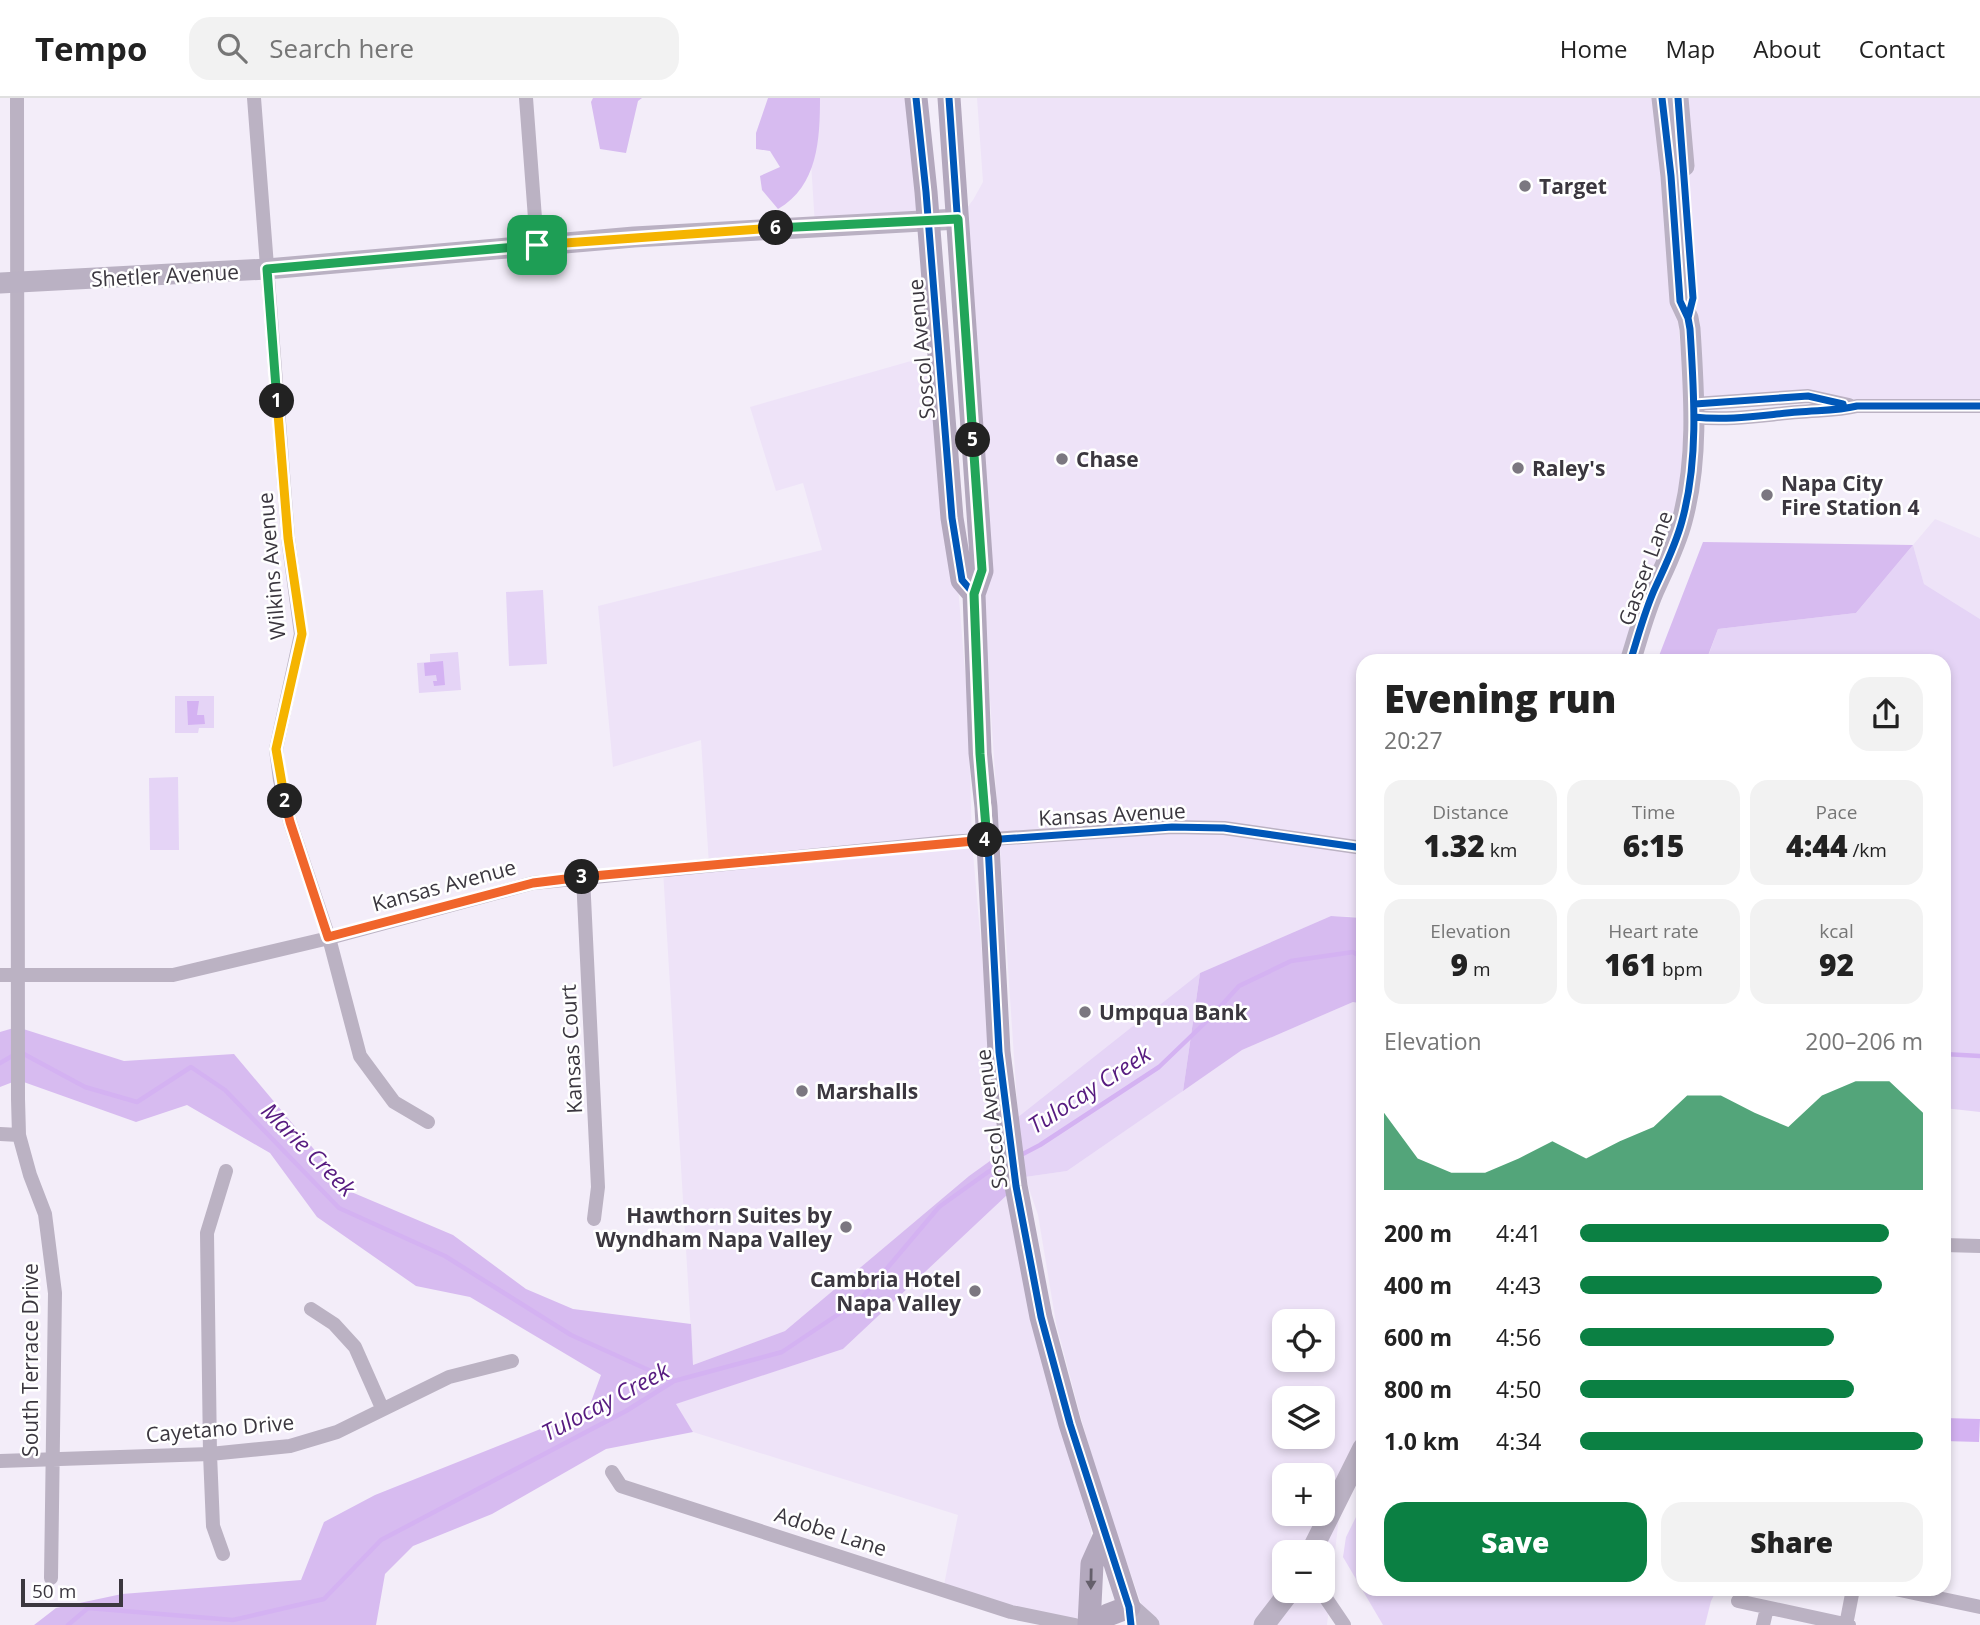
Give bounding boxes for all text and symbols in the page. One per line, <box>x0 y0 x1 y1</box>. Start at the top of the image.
search box <box>189 17 679 80</box>
text: Tempo <box>35 26 147 71</box>
icon: search <box>213 29 251 67</box>
text: Search here <box>269 30 414 66</box>
text: Home <box>1560 32 1628 65</box>
text: Map <box>1666 32 1715 65</box>
text: About <box>1753 32 1821 65</box>
text: Contact <box>1859 32 1945 65</box>
place label: Target <box>1539 172 1607 200</box>
marker: Target <box>1517 178 1533 194</box>
pin: 6 <box>758 211 794 246</box>
text: 6 <box>770 214 781 240</box>
pin <box>507 215 567 275</box>
icon: arrive <box>518 226 556 264</box>
street label: Shetler Avenue <box>90 257 240 293</box>
street label: Soscol Avenue <box>901 278 941 420</box>
pin: 1 <box>260 384 294 418</box>
text: 1 <box>271 387 282 413</box>
pin: 5 <box>956 422 990 458</box>
text: 5 <box>967 426 978 452</box>
place label: Chase <box>1076 445 1139 473</box>
marker: Chase <box>1054 451 1070 467</box>
place label: Raley's <box>1532 454 1605 482</box>
marker: Raley's <box>1510 460 1526 476</box>
place label: Napa City Fire Station 4 <box>1781 469 1920 521</box>
marker: Napa City Fire Station 4 <box>1759 487 1775 503</box>
street label: Wilkins Avenue <box>251 491 291 641</box>
street label: Gasser Lane <box>1611 507 1679 629</box>
text: Evening run <box>1384 672 1616 724</box>
button: share <box>1849 677 1923 751</box>
text: 20:27 <box>1384 724 1443 756</box>
pin: 2 <box>268 784 302 818</box>
text: 2 <box>279 787 290 813</box>
street label: Kansas Avenue <box>1038 796 1186 832</box>
text: Distance <box>1432 799 1509 825</box>
text: Time <box>1632 799 1675 825</box>
text: Pace <box>1816 799 1857 825</box>
pin: 4 <box>968 822 1002 858</box>
text: 1.32 <box>1424 825 1485 866</box>
text: 6:15 <box>1623 825 1684 866</box>
text: 4:44 <box>1786 825 1847 866</box>
text: 4 <box>979 826 990 852</box>
text: km <box>1485 837 1517 863</box>
text: /km <box>1847 837 1887 863</box>
street label: Kansas Avenue <box>369 852 519 918</box>
pin: 3 <box>564 860 600 894</box>
text: 3 <box>576 863 587 889</box>
text: Elevation <box>1430 918 1511 944</box>
text: Heart rate <box>1608 918 1699 944</box>
text: kcal <box>1819 918 1854 944</box>
text: 9 <box>1450 944 1468 985</box>
text: 161 <box>1604 944 1657 985</box>
text: 92 <box>1819 944 1854 985</box>
text: m <box>1468 956 1491 982</box>
text: bpm <box>1657 956 1703 982</box>
street label: Kansas Court <box>554 984 588 1114</box>
place label: Umpqua Bank <box>1099 998 1249 1026</box>
marker: Umpqua Bank <box>1077 1004 1093 1020</box>
text: Elevation <box>1384 1025 1482 1057</box>
text: 200–206 m <box>1805 1025 1923 1057</box>
water label: Tulocay Creek <box>1021 1037 1157 1141</box>
street label: Soscol Avenue <box>969 1047 1013 1191</box>
place label: Marshalls <box>816 1077 918 1105</box>
marker: Marshalls <box>794 1083 810 1099</box>
water label: Marie Creek <box>255 1095 364 1204</box>
place label: Hawthorn Suites by Wyndham Napa Valley <box>595 1201 832 1253</box>
text: 200 m <box>1384 1217 1452 1249</box>
text: 4:41 <box>1496 1217 1542 1249</box>
marker: Hawthorn Suites by Wyndham Napa Valley <box>838 1219 854 1235</box>
street label: South Terrace Drive <box>16 1263 44 1457</box>
place label: Cambria Hotel Napa Valley <box>810 1265 961 1317</box>
text: 400 m <box>1384 1269 1452 1301</box>
text: 4:43 <box>1496 1269 1542 1301</box>
marker: Cambria Hotel Napa Valley <box>967 1283 983 1299</box>
map controls <box>1272 1309 1335 1603</box>
button: locate <box>1272 1309 1335 1372</box>
text: 600 m <box>1384 1321 1452 1353</box>
text: 4:56 <box>1496 1321 1542 1353</box>
water label: Tulocay Creek <box>536 1354 675 1448</box>
text: 800 m <box>1384 1373 1452 1405</box>
text: 4:50 <box>1496 1373 1542 1405</box>
button: layers <box>1272 1386 1335 1449</box>
street label: Cayetano Drive <box>145 1408 295 1448</box>
text: 1.0 km <box>1384 1425 1460 1457</box>
text: 4:34 <box>1496 1425 1542 1457</box>
button: + <box>1272 1463 1335 1526</box>
street label: Adobe Lane <box>771 1500 891 1562</box>
button: Save <box>1384 1502 1647 1582</box>
button: Share <box>1661 1502 1923 1582</box>
button: − <box>1272 1540 1335 1603</box>
one-way arrow <box>1085 1568 1097 1590</box>
scale bar <box>21 1576 122 1608</box>
text: 50 m <box>32 1578 76 1604</box>

